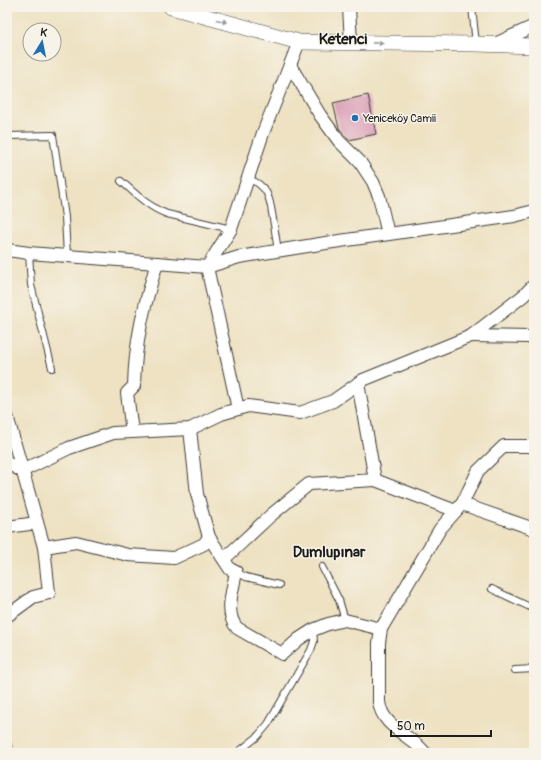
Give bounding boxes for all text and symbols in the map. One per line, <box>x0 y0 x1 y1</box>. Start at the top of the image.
one-way arrow <box>217 18 229 24</box>
north arrow <box>22 22 62 62</box>
text: K <box>39 26 48 40</box>
district label: Ketenci <box>319 30 368 49</box>
one-way arrow <box>372 40 385 46</box>
place label: Yeniceköy Camii <box>362 112 436 125</box>
marker: Yeniceköy Camii <box>350 113 360 123</box>
district label: Dumlupınar <box>293 543 366 562</box>
scale bar <box>391 712 491 738</box>
text: 50 m <box>397 719 425 734</box>

